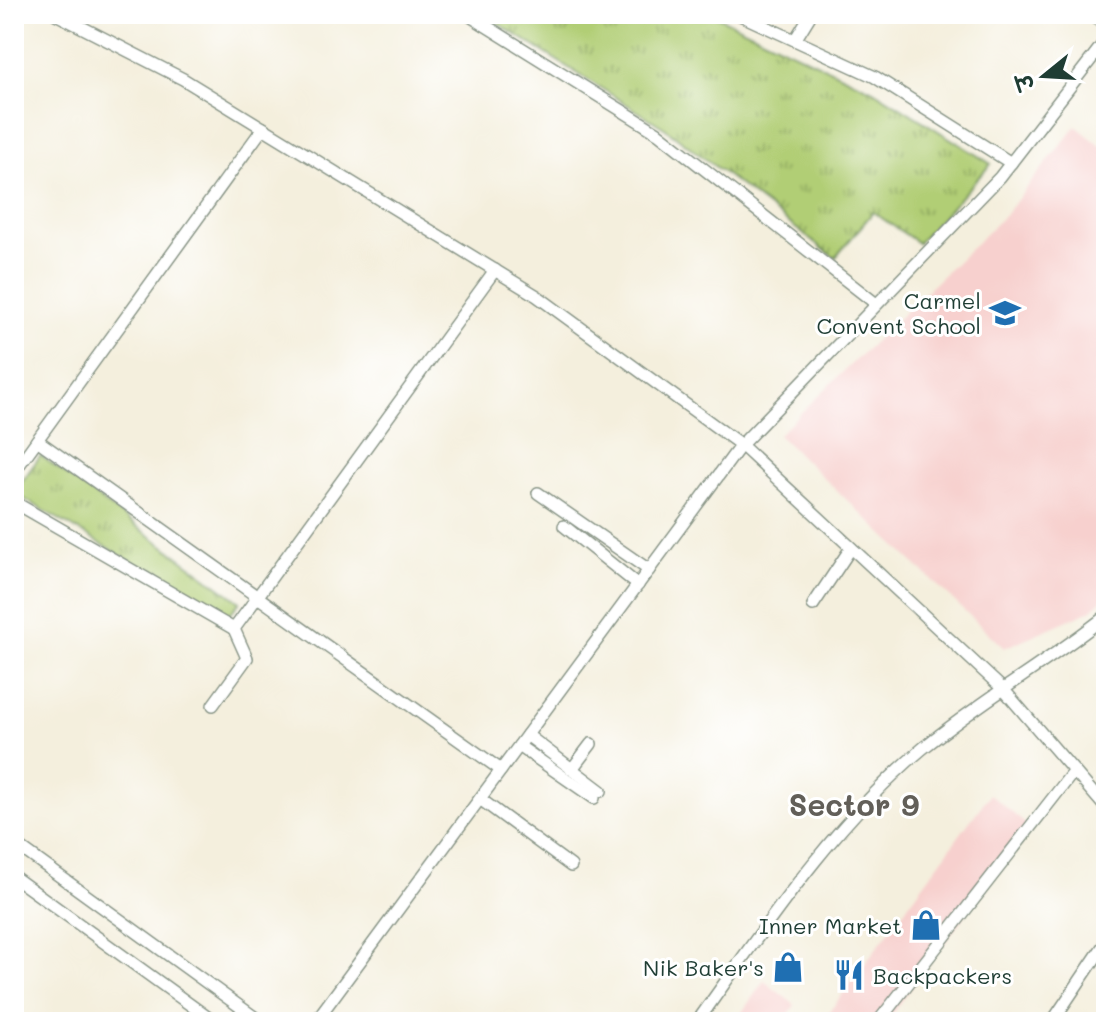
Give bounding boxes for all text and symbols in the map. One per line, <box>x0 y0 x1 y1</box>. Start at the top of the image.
north arrow <box>1004 36 1084 116</box>
text: उ <box>1008 69 1041 96</box>
place label: Carmel Convent School <box>817 286 981 340</box>
school or university icon: Carmel Convent School <box>988 296 1022 330</box>
district label: Sector 9 <box>789 784 919 824</box>
shop icon: Inner Market <box>909 908 943 942</box>
place label: Inner Market <box>759 911 902 940</box>
shop icon: Nik Baker's <box>771 950 805 984</box>
place label: Nik Baker's <box>643 953 764 982</box>
restaurant icon: Backpackers <box>832 958 866 992</box>
place label: Backpackers <box>873 961 1012 990</box>

